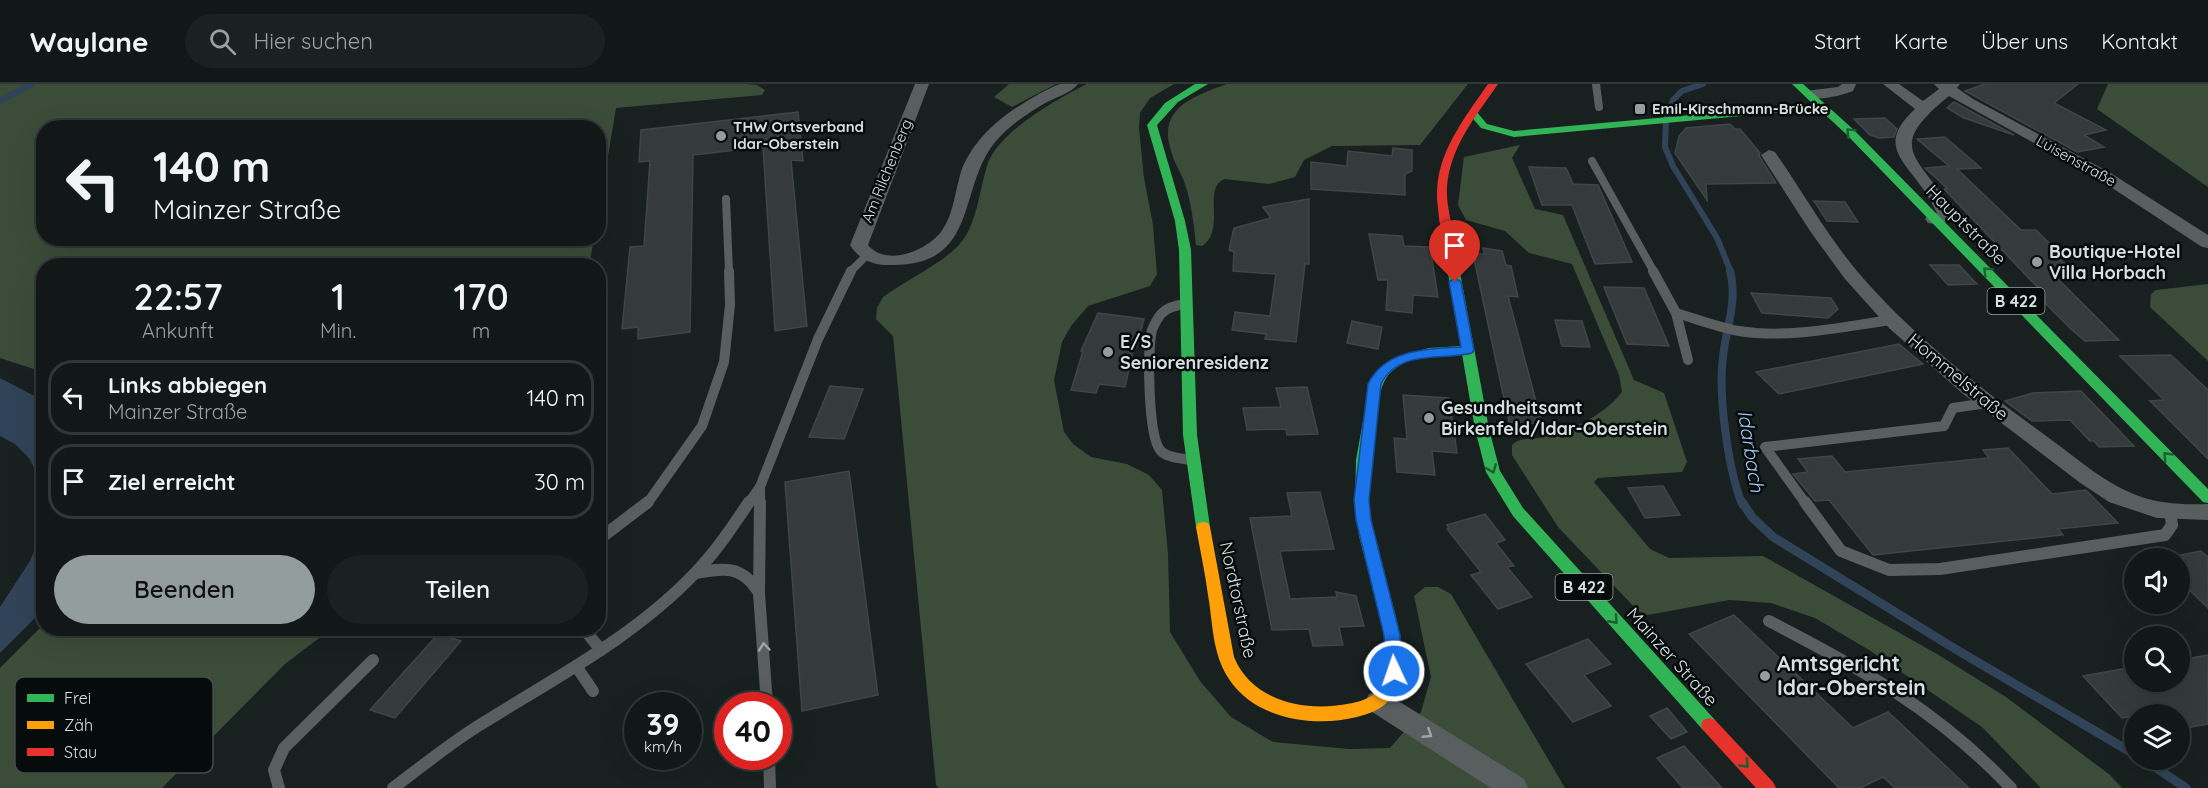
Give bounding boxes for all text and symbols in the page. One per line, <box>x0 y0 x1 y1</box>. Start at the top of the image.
search box <box>185 14 605 68</box>
text: Waylane <box>30 24 149 59</box>
icon: search <box>206 25 239 58</box>
text: Hier suchen <box>254 27 373 55</box>
text: Start <box>1814 28 1861 54</box>
text: Karte <box>1894 28 1948 54</box>
text: Über uns <box>1981 28 2068 54</box>
text: Kontakt <box>2101 28 2178 54</box>
place label: Emil-Kirschmann-Brücke <box>1652 99 1829 118</box>
marker: Emil-Kirschmann-Brücke <box>1633 102 1647 116</box>
street label: Am Rilchenberg <box>857 116 916 225</box>
place label: THW Ortsverband Idar-Oberstein <box>733 117 864 153</box>
marker: THW Ortsverband Idar-Oberstein <box>714 129 728 143</box>
one-way arrow <box>1846 129 1857 139</box>
street label: Luisenstraße <box>2033 131 2119 190</box>
text: 140 m <box>153 140 270 193</box>
icon: left <box>54 144 132 222</box>
street label: Hauptstraße <box>1921 180 2011 270</box>
text: Mainzer Straße <box>153 192 341 226</box>
pin <box>1429 220 1480 282</box>
icon: arrive <box>1438 229 1471 262</box>
place label: Boutique-Hotel Villa Horbach <box>2049 240 2181 284</box>
marker: Boutique-Hotel Villa Horbach <box>2030 255 2044 269</box>
one-way arrow <box>1983 268 1994 279</box>
text: 22:57 <box>133 274 223 319</box>
text: 1 <box>331 274 345 319</box>
text: 170 <box>454 274 509 319</box>
road number: B 422 <box>1988 288 2044 314</box>
text: Ankunft <box>142 318 214 343</box>
text: Min. <box>320 318 356 343</box>
text: m <box>472 318 490 343</box>
street label: Hommelstraße <box>1903 328 2013 425</box>
place label: E/S Seniorenresidenz <box>1120 330 1269 374</box>
marker: E/S Seniorenresidenz <box>1101 345 1115 359</box>
text: Links abbiegen <box>108 371 267 399</box>
icon: left <box>57 381 90 414</box>
text: 140 m <box>526 384 585 412</box>
place label: Gesundheitsamt Birkenfeld/Idar-Oberstein <box>1441 396 1668 440</box>
text: Mainzer Straße <box>108 399 247 424</box>
water label: Idarbach <box>1733 408 1770 494</box>
marker: Gesundheitsamt Birkenfeld/Idar-Oberstein <box>1422 411 1436 425</box>
one-way arrow <box>2164 452 2175 463</box>
one-way arrow <box>1485 463 1497 474</box>
icon: arrive <box>57 465 90 498</box>
text: Ziel erreicht <box>108 468 236 496</box>
text: 30 m <box>534 468 585 496</box>
street label: Nordtorstraße <box>1215 540 1262 660</box>
map controls <box>2124 548 2190 770</box>
button: sound <box>2124 548 2190 614</box>
button: Beenden <box>54 555 315 624</box>
button: Teilen <box>327 555 588 624</box>
road number: B 422 <box>1556 574 1612 600</box>
street label: Mainzer Straße <box>1622 602 1723 711</box>
one-way arrow <box>1607 614 1618 624</box>
button: search <box>2124 626 2190 692</box>
position arrow <box>1362 639 1426 703</box>
one-way arrow <box>758 642 771 651</box>
place label: Amtsgericht Idar-Oberstein <box>1777 650 1926 700</box>
marker: Amtsgericht Idar-Oberstein <box>1758 669 1772 683</box>
legend <box>15 677 213 773</box>
text: Frei <box>64 688 91 708</box>
speed limit sign: 40 <box>714 692 792 770</box>
button: layers <box>2124 704 2190 770</box>
text: 39 <box>646 705 680 743</box>
text: Zäh <box>64 715 93 735</box>
one-way arrow <box>1422 726 1432 738</box>
text: km/h <box>644 737 682 756</box>
text: Stau <box>64 742 97 762</box>
one-way arrow <box>1738 758 1749 768</box>

